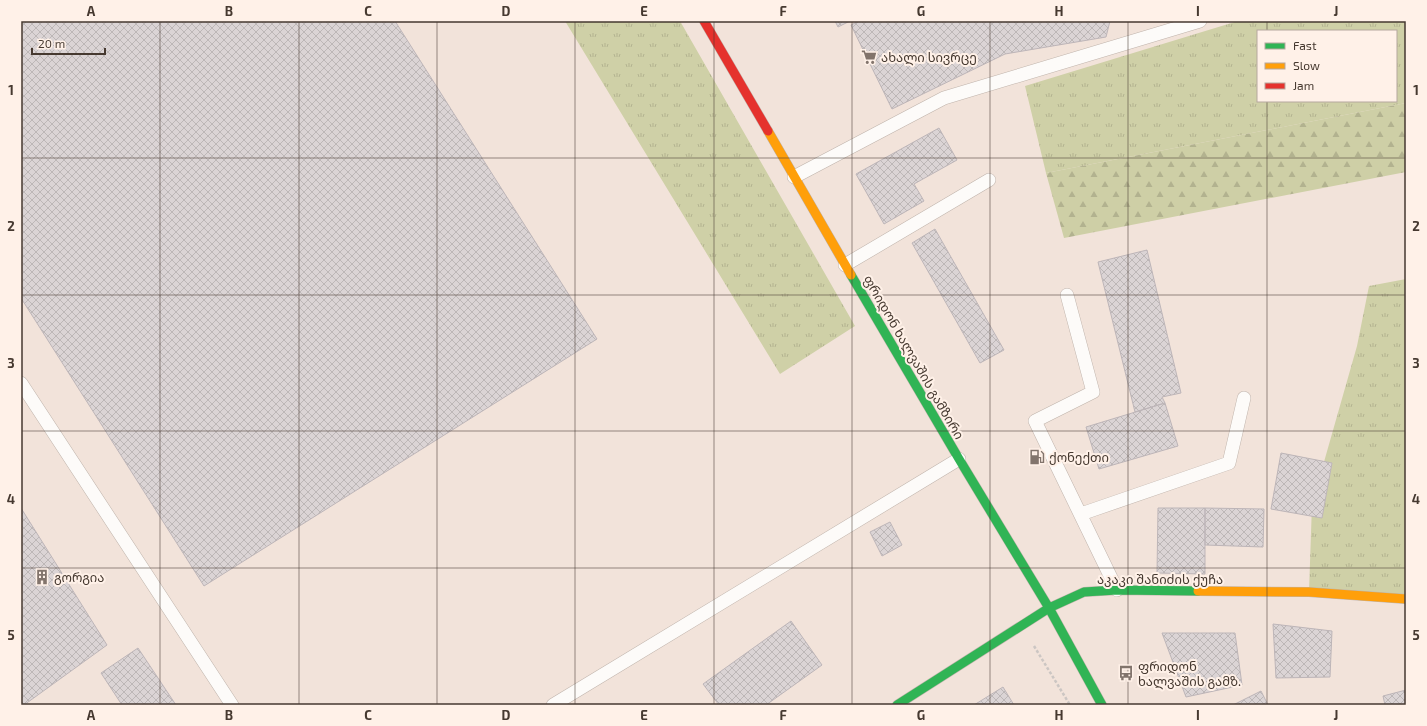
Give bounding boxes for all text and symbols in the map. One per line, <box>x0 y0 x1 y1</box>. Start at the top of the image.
text: A <box>87 3 96 19</box>
text: B <box>225 3 233 19</box>
text: C <box>364 3 372 19</box>
text: D <box>502 3 511 19</box>
text: E <box>640 3 648 19</box>
text: F <box>779 3 787 19</box>
text: G <box>917 3 925 19</box>
text: H <box>1055 3 1064 19</box>
text: I <box>1196 3 1200 19</box>
text: J <box>1334 3 1338 19</box>
scale bar <box>32 30 105 56</box>
legend <box>1257 30 1397 102</box>
text: 20 m <box>38 36 65 50</box>
text: Fast <box>1293 38 1317 52</box>
supermarket icon: ახალი სივრცე <box>860 48 878 66</box>
place label: ახალი სივრცე <box>881 49 977 66</box>
text: Slow <box>1293 58 1320 72</box>
text: Jam <box>1293 78 1314 92</box>
text: 1 <box>8 82 14 98</box>
text: 1 <box>1413 82 1419 98</box>
text: 2 <box>7 218 15 234</box>
text: 2 <box>1412 218 1420 234</box>
street label: ფრიდონ ხალვაშის გამზირი <box>859 272 968 443</box>
text: 3 <box>7 355 15 371</box>
text: 3 <box>1412 355 1420 371</box>
fuel station icon: ქონექთი <box>1028 448 1046 466</box>
place label: ქონექთი <box>1049 449 1109 465</box>
text: 4 <box>7 491 15 507</box>
text: 4 <box>1412 491 1420 507</box>
building icon: გორგია <box>33 568 51 586</box>
place label: გორგია <box>54 569 104 585</box>
street label: აკაკი შანიძის ქუჩა <box>1097 571 1223 587</box>
text: 5 <box>7 627 15 643</box>
text: 5 <box>1412 627 1420 643</box>
place label: ფრიდონ ხალვაშის გამზ. <box>1138 658 1241 690</box>
bus stop icon: ფრიდონ ხალვაშის გამზ. <box>1117 664 1135 682</box>
text: A <box>87 707 96 723</box>
text: B <box>225 707 233 723</box>
text: C <box>364 707 372 723</box>
text: D <box>502 707 511 723</box>
text: E <box>640 707 648 723</box>
text: F <box>779 707 787 723</box>
text: G <box>917 707 925 723</box>
text: H <box>1055 707 1064 723</box>
text: I <box>1196 707 1200 723</box>
text: J <box>1334 707 1338 723</box>

